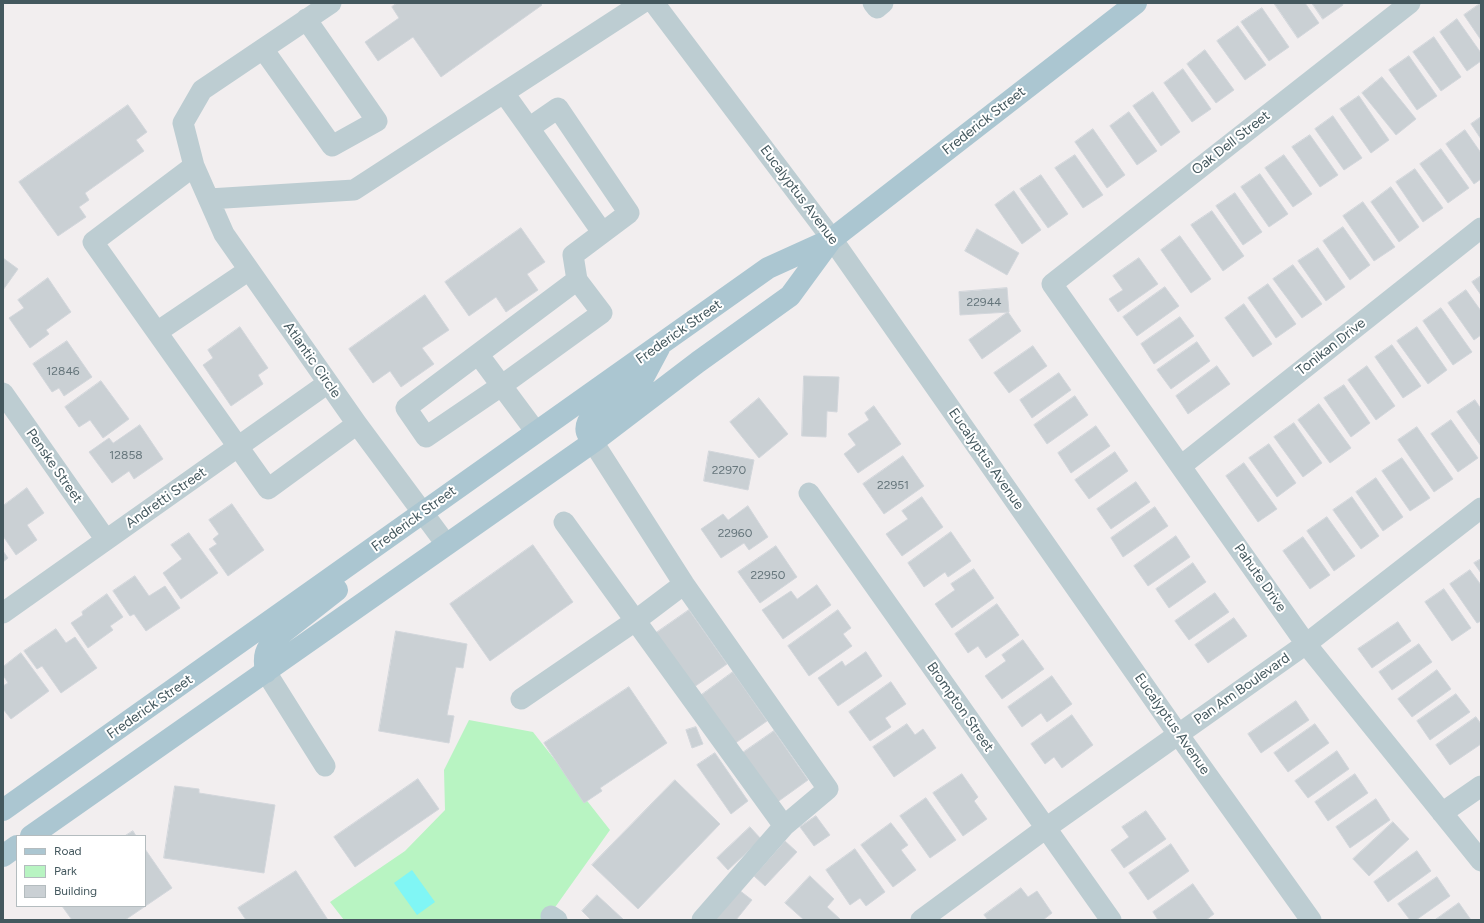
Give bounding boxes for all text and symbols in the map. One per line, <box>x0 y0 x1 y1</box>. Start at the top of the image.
street label: Frederick Street <box>939 83 1029 159</box>
street label: Oak Dell Street <box>1189 107 1273 179</box>
street label: Eucalyptus Avenue <box>756 142 842 248</box>
house number: 22944 <box>966 295 1002 309</box>
street label: Frederick Street <box>633 296 725 368</box>
street label: Tonikan Drive <box>1293 315 1369 379</box>
street label: Atlantic Circle <box>280 319 344 401</box>
house number: 12846 <box>46 364 80 378</box>
street label: Eucalyptus Avenue <box>945 405 1027 513</box>
street label: Penske Street <box>22 426 86 506</box>
house number: 12858 <box>109 448 143 462</box>
house number: 22970 <box>712 463 746 477</box>
street label: Andretti Street <box>123 464 209 532</box>
house number: 22951 <box>877 478 909 492</box>
street label: Frederick Street <box>368 483 460 555</box>
house number: 22960 <box>718 526 752 540</box>
street label: Pahute Drive <box>1230 541 1290 615</box>
house number: 22950 <box>751 568 785 582</box>
street label: Pan Am Boulevard <box>1191 650 1293 728</box>
street label: Brompton Street <box>923 659 997 755</box>
street label: Eucalyptus Avenue <box>1131 670 1213 778</box>
street label: Frederick Street <box>104 671 196 743</box>
legend <box>16 835 146 907</box>
text: Road <box>54 844 82 858</box>
text: Park <box>54 864 77 878</box>
text: Building <box>54 884 97 898</box>

